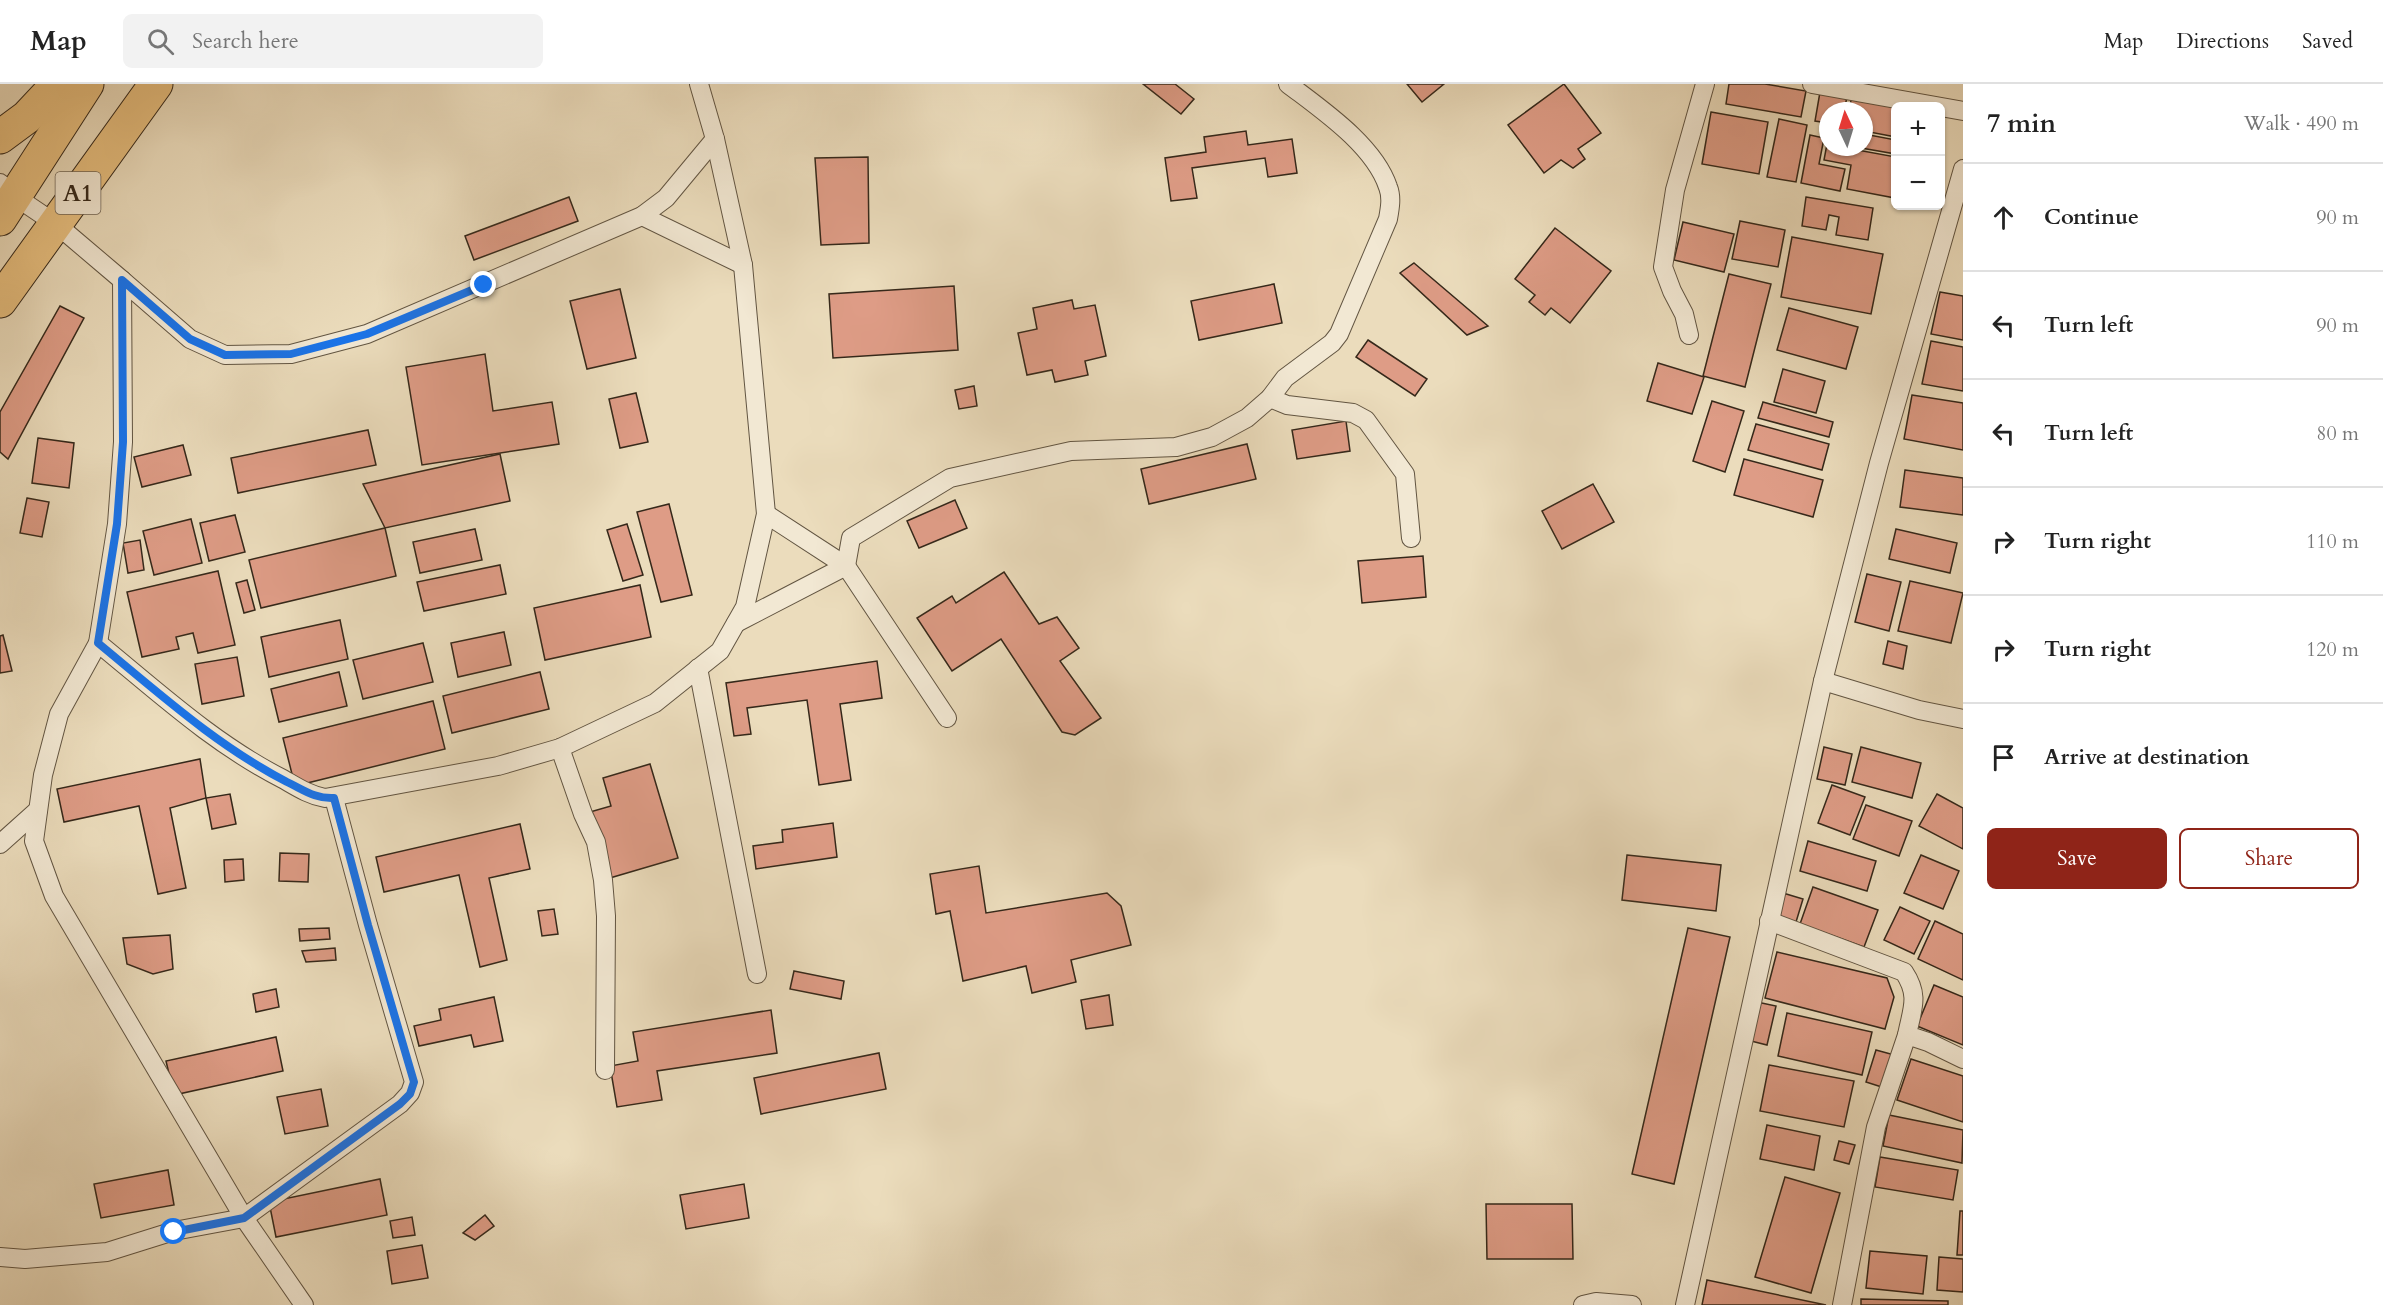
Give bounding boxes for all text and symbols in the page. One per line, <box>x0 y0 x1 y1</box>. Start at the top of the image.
search box <box>123 14 543 68</box>
text: Map <box>30 22 87 60</box>
icon: search <box>144 25 177 58</box>
text: Search here <box>192 26 299 56</box>
text: Map <box>2103 27 2143 56</box>
text: Directions <box>2176 27 2269 56</box>
text: Saved <box>2302 27 2353 56</box>
north arrow <box>1819 102 1873 156</box>
map controls <box>1891 102 1945 210</box>
button: + <box>1891 102 1945 156</box>
text: 7 min <box>1987 106 2056 141</box>
text: Walk · 490 m <box>2244 110 2359 137</box>
button: − <box>1891 156 1945 210</box>
road number: A1 <box>56 172 100 214</box>
icon: ahead <box>1987 201 2020 234</box>
text: Continue <box>2044 202 2139 232</box>
text: 90 m <box>2316 204 2359 231</box>
route end <box>470 271 496 297</box>
icon: left <box>1987 309 2020 342</box>
text: Turn left <box>2044 310 2133 340</box>
text: 90 m <box>2316 312 2359 339</box>
icon: left <box>1987 417 2020 450</box>
text: Turn left <box>2044 418 2133 448</box>
text: 80 m <box>2316 420 2359 447</box>
icon: right <box>1987 525 2020 558</box>
text: Turn right <box>2044 526 2151 556</box>
text: 110 m <box>2306 528 2359 555</box>
icon: right <box>1987 633 2020 666</box>
text: Turn right <box>2044 634 2151 664</box>
text: 120 m <box>2306 636 2359 663</box>
icon: arrive <box>1987 741 2020 774</box>
text: Arrive at destination <box>2044 742 2249 772</box>
button: Save <box>1987 828 2167 889</box>
button: Share <box>2179 828 2359 889</box>
route start <box>160 1218 186 1244</box>

